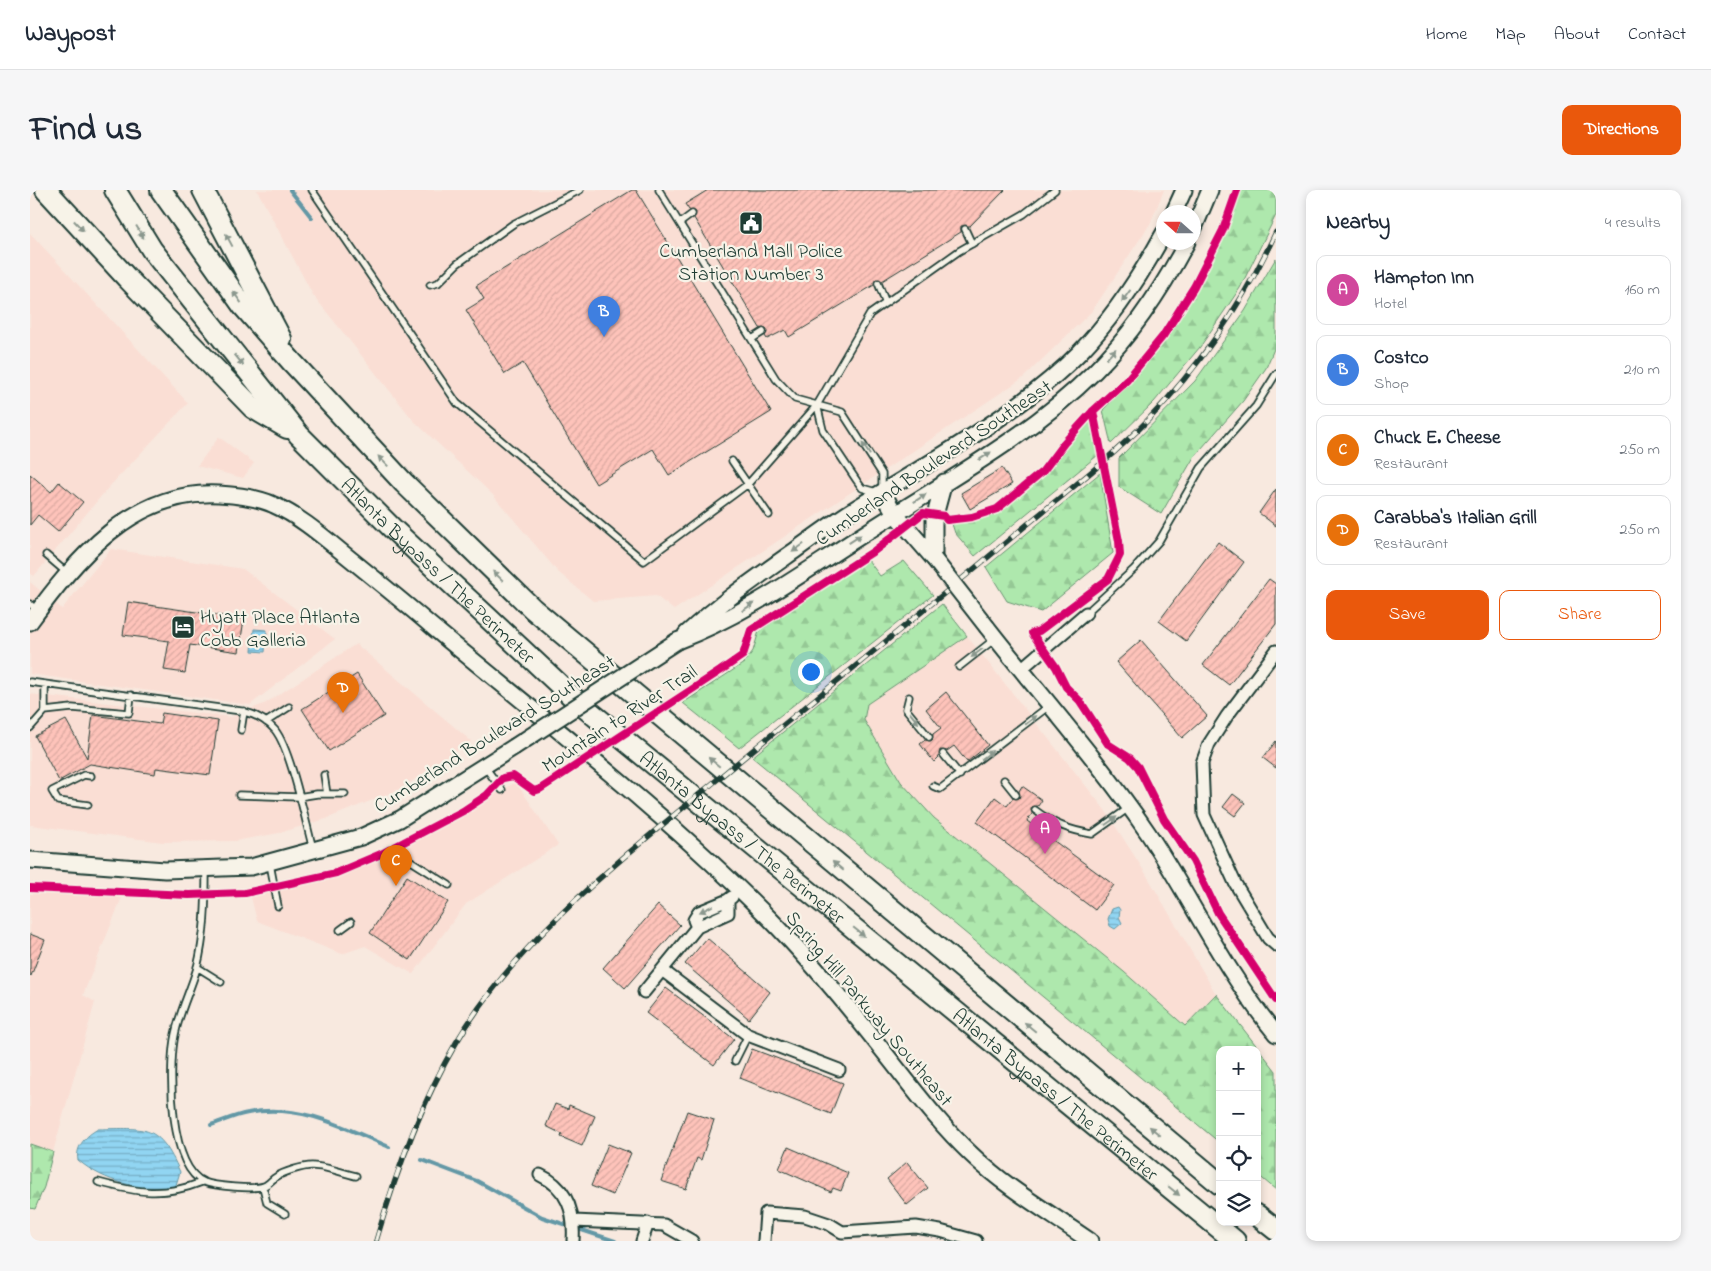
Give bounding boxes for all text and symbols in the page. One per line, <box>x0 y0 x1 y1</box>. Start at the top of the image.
text: Waypost <box>25 17 116 52</box>
text: Home <box>1426 22 1467 48</box>
text: Map <box>1495 22 1526 48</box>
text: About <box>1554 22 1600 48</box>
text: Contact <box>1628 22 1686 48</box>
text: Find us <box>30 105 142 156</box>
button: Directions <box>1562 105 1681 155</box>
north arrow <box>1156 205 1201 250</box>
text: Nearby <box>1326 208 1390 238</box>
public building icon: Cumberland Mall Police Station Number 3 <box>738 210 764 236</box>
text: 4 results <box>1605 211 1661 235</box>
one-way arrow <box>73 220 85 232</box>
one-way arrow <box>136 225 145 238</box>
one-way arrow <box>225 233 233 247</box>
place label: Cumberland Mall Police Station Number 3 <box>659 238 843 290</box>
text: Hampton Inn <box>1374 265 1474 292</box>
text: A <box>1338 278 1348 302</box>
text: 160 m <box>1625 278 1660 302</box>
one-way arrow <box>1121 289 1131 303</box>
one-way arrow <box>232 291 242 304</box>
text: Hotel <box>1374 292 1407 316</box>
pin: B <box>588 296 620 337</box>
text: Costco <box>1374 345 1429 372</box>
one-way arrow <box>1105 349 1117 361</box>
one-way arrow <box>234 353 245 366</box>
text: B <box>1338 358 1348 382</box>
text: 210 m <box>1624 358 1660 382</box>
text: Shop <box>1374 372 1409 396</box>
street label: Cumberland Boulevard Southeast <box>810 374 1059 554</box>
text: Chuck E. Cheese <box>1374 425 1501 452</box>
text: C <box>1339 438 1347 462</box>
text: 250 m <box>1620 438 1660 462</box>
one-way arrow <box>861 443 871 456</box>
one-way arrow <box>978 451 992 461</box>
text: Restaurant <box>1374 452 1448 476</box>
one-way arrow <box>377 455 389 467</box>
street label: Atlanta Bypass / The Perimeter <box>333 472 541 672</box>
one-way arrow <box>913 493 926 503</box>
text: Carabba's Italian Grill <box>1374 505 1537 532</box>
text: D <box>1337 518 1349 542</box>
text: 250 m <box>1620 518 1660 542</box>
text: Restaurant <box>1374 532 1448 556</box>
one-way arrow <box>848 535 861 544</box>
one-way arrow <box>791 543 805 553</box>
one-way arrow <box>492 570 504 582</box>
button: Save <box>1326 590 1489 640</box>
button: Share <box>1499 590 1661 640</box>
one-way arrow <box>741 603 755 612</box>
place label: Hyatt Place Atlanta Cobb Galleria <box>200 604 360 656</box>
hotel icon: Hyatt Place Atlanta Cobb Galleria <box>170 614 196 640</box>
one-way arrow <box>971 647 984 658</box>
street label: Cumberland Boulevard Southeast <box>369 649 622 822</box>
street label: Mountain to River Trail <box>537 659 704 781</box>
your location <box>798 659 824 685</box>
pin: D <box>327 672 359 713</box>
one-way arrow <box>908 711 919 724</box>
one-way arrow <box>1024 714 1037 725</box>
street label: Atlanta Bypass / The Perimeter <box>632 746 851 933</box>
one-way arrow <box>980 749 993 760</box>
one-way arrow <box>708 756 721 767</box>
pin: A <box>1029 813 1061 854</box>
one-way arrow <box>1104 816 1118 826</box>
pin: C <box>380 845 412 886</box>
one-way arrow <box>832 861 845 872</box>
one-way arrow <box>699 905 714 914</box>
street label: Spring Hill Parkway Southeast <box>777 905 959 1115</box>
one-way arrow <box>852 927 865 938</box>
street label: Atlanta Bypass / The Perimeter <box>945 1003 1164 1190</box>
one-way arrow <box>1024 1022 1037 1033</box>
map controls <box>1216 1046 1261 1226</box>
button: + <box>1216 1046 1261 1091</box>
button: − <box>1216 1091 1261 1136</box>
one-way arrow <box>1149 1125 1162 1136</box>
button: locate <box>1216 1136 1261 1181</box>
button: layers <box>1216 1181 1261 1226</box>
one-way arrow <box>1167 1185 1180 1196</box>

